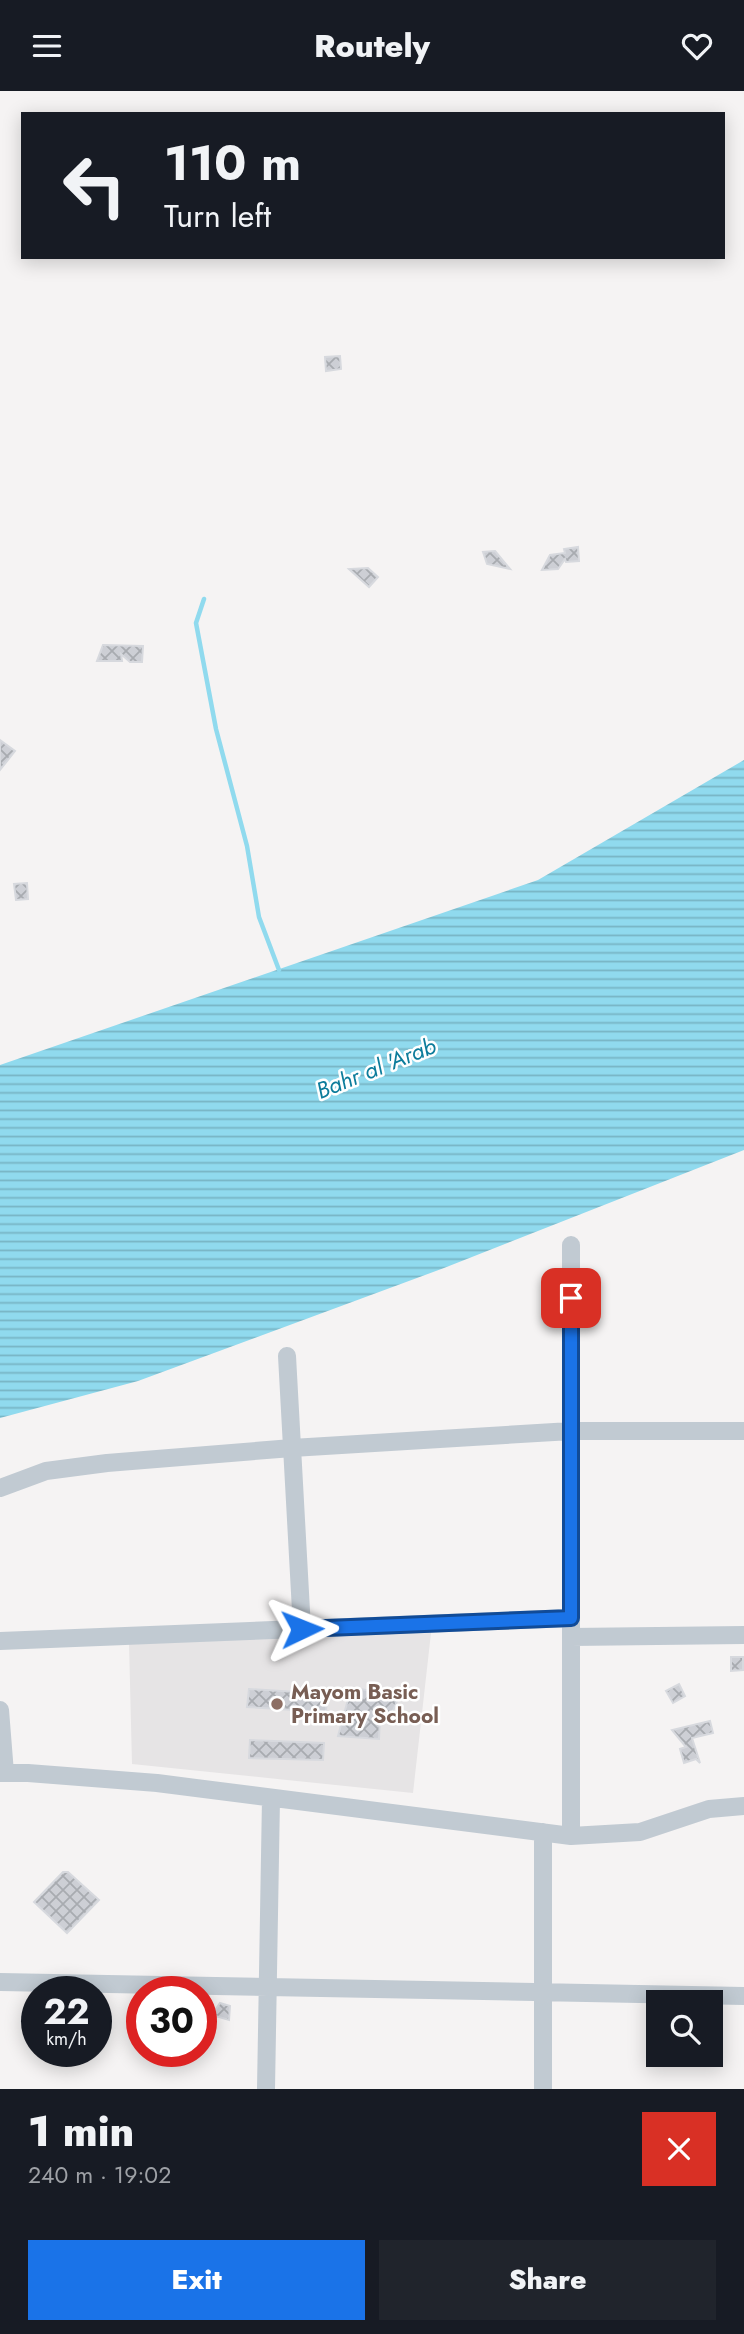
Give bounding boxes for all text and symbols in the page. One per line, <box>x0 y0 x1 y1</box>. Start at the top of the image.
text: Routely <box>314 23 430 69</box>
icon: menu <box>28 27 66 65</box>
icon: heart <box>678 27 716 65</box>
text: 110 m <box>164 128 301 198</box>
icon: left <box>49 140 140 231</box>
text: Turn left <box>164 193 271 239</box>
water label: Bahr al 'Arab <box>311 1028 441 1108</box>
pin <box>541 1268 601 1328</box>
icon: arrive <box>552 1279 590 1317</box>
position arrow <box>265 1592 339 1666</box>
place label: Mayom Basic Primary School <box>291 1677 439 1731</box>
marker: Mayom Basic Primary School <box>269 1696 285 1712</box>
speed limit sign: 30 <box>126 1976 217 2067</box>
text: 22 <box>44 1987 89 2037</box>
map controls <box>646 1990 723 2067</box>
button: search <box>646 1990 723 2067</box>
text: km/h <box>46 2026 87 2052</box>
text: 1 min <box>28 2101 134 2162</box>
button: close <box>642 2112 716 2186</box>
text: 240 m · 19:02 <box>28 2158 171 2192</box>
button: Exit <box>28 2240 365 2320</box>
button: Share <box>379 2240 716 2320</box>

